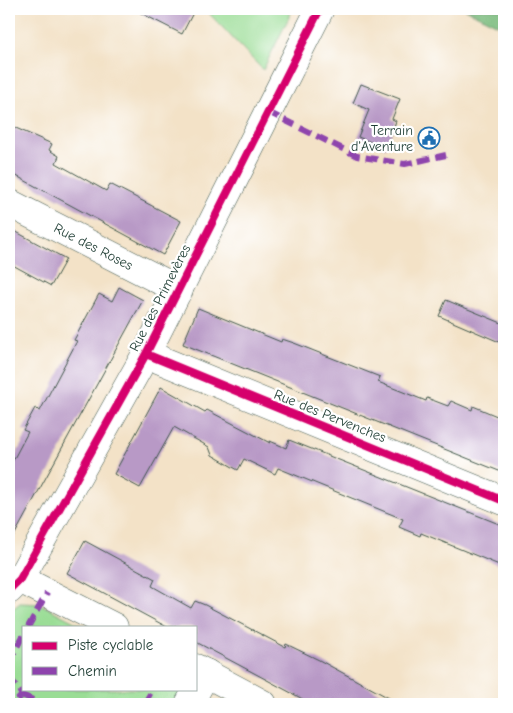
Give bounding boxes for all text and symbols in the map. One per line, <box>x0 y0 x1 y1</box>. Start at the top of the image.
place label: Terrain d'Aventure <box>351 122 413 155</box>
public building icon: Terrain d'Aventure <box>417 126 441 150</box>
street label: Rue des Roses <box>51 219 136 274</box>
street label: Rue des Primevères <box>126 241 194 354</box>
street label: Rue des Pervenches <box>271 386 389 446</box>
legend <box>22 626 198 690</box>
text: Piste cyclable <box>68 636 154 654</box>
text: Chemin <box>68 662 117 680</box>

